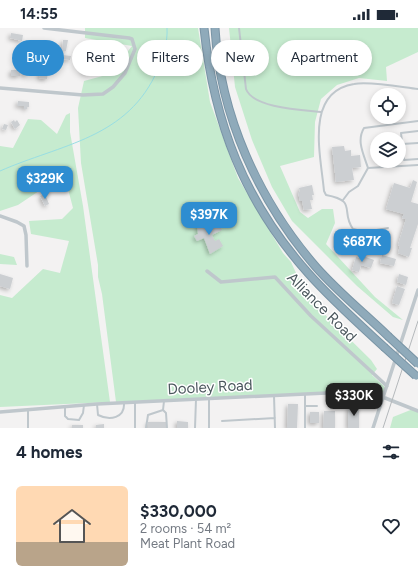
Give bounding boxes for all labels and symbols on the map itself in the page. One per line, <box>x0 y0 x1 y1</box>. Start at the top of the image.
pin: $329K <box>17 166 73 200</box>
pin: $397K <box>181 202 237 236</box>
pin: $687K <box>334 229 390 263</box>
street label: Alliance Road <box>284 269 360 345</box>
street label: Dooley Road <box>167 376 253 398</box>
pin: $330K <box>326 383 382 417</box>

